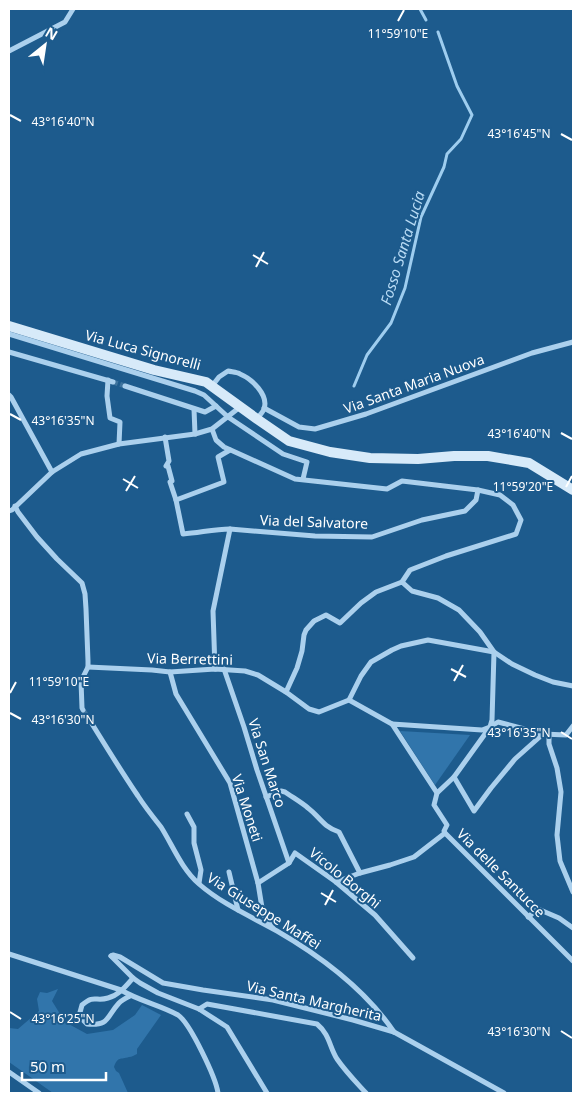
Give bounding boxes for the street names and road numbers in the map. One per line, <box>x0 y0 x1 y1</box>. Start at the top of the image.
street label: Via Luca Signorelli <box>83 325 203 374</box>
street label: Via Santa Maria Nuova <box>341 349 487 418</box>
street label: Via del Salvatore <box>260 510 369 533</box>
street label: Via Berrettini <box>147 648 233 669</box>
street label: Via San Marco <box>244 716 291 810</box>
street label: Via Moneti <box>228 772 267 844</box>
street label: Via delle Santucce <box>453 824 550 921</box>
street label: Vicolo Borghi <box>306 843 385 912</box>
street label: Via Giuseppe Maffei <box>204 868 325 953</box>
street label: Via Santa Margherita <box>245 976 383 1025</box>

